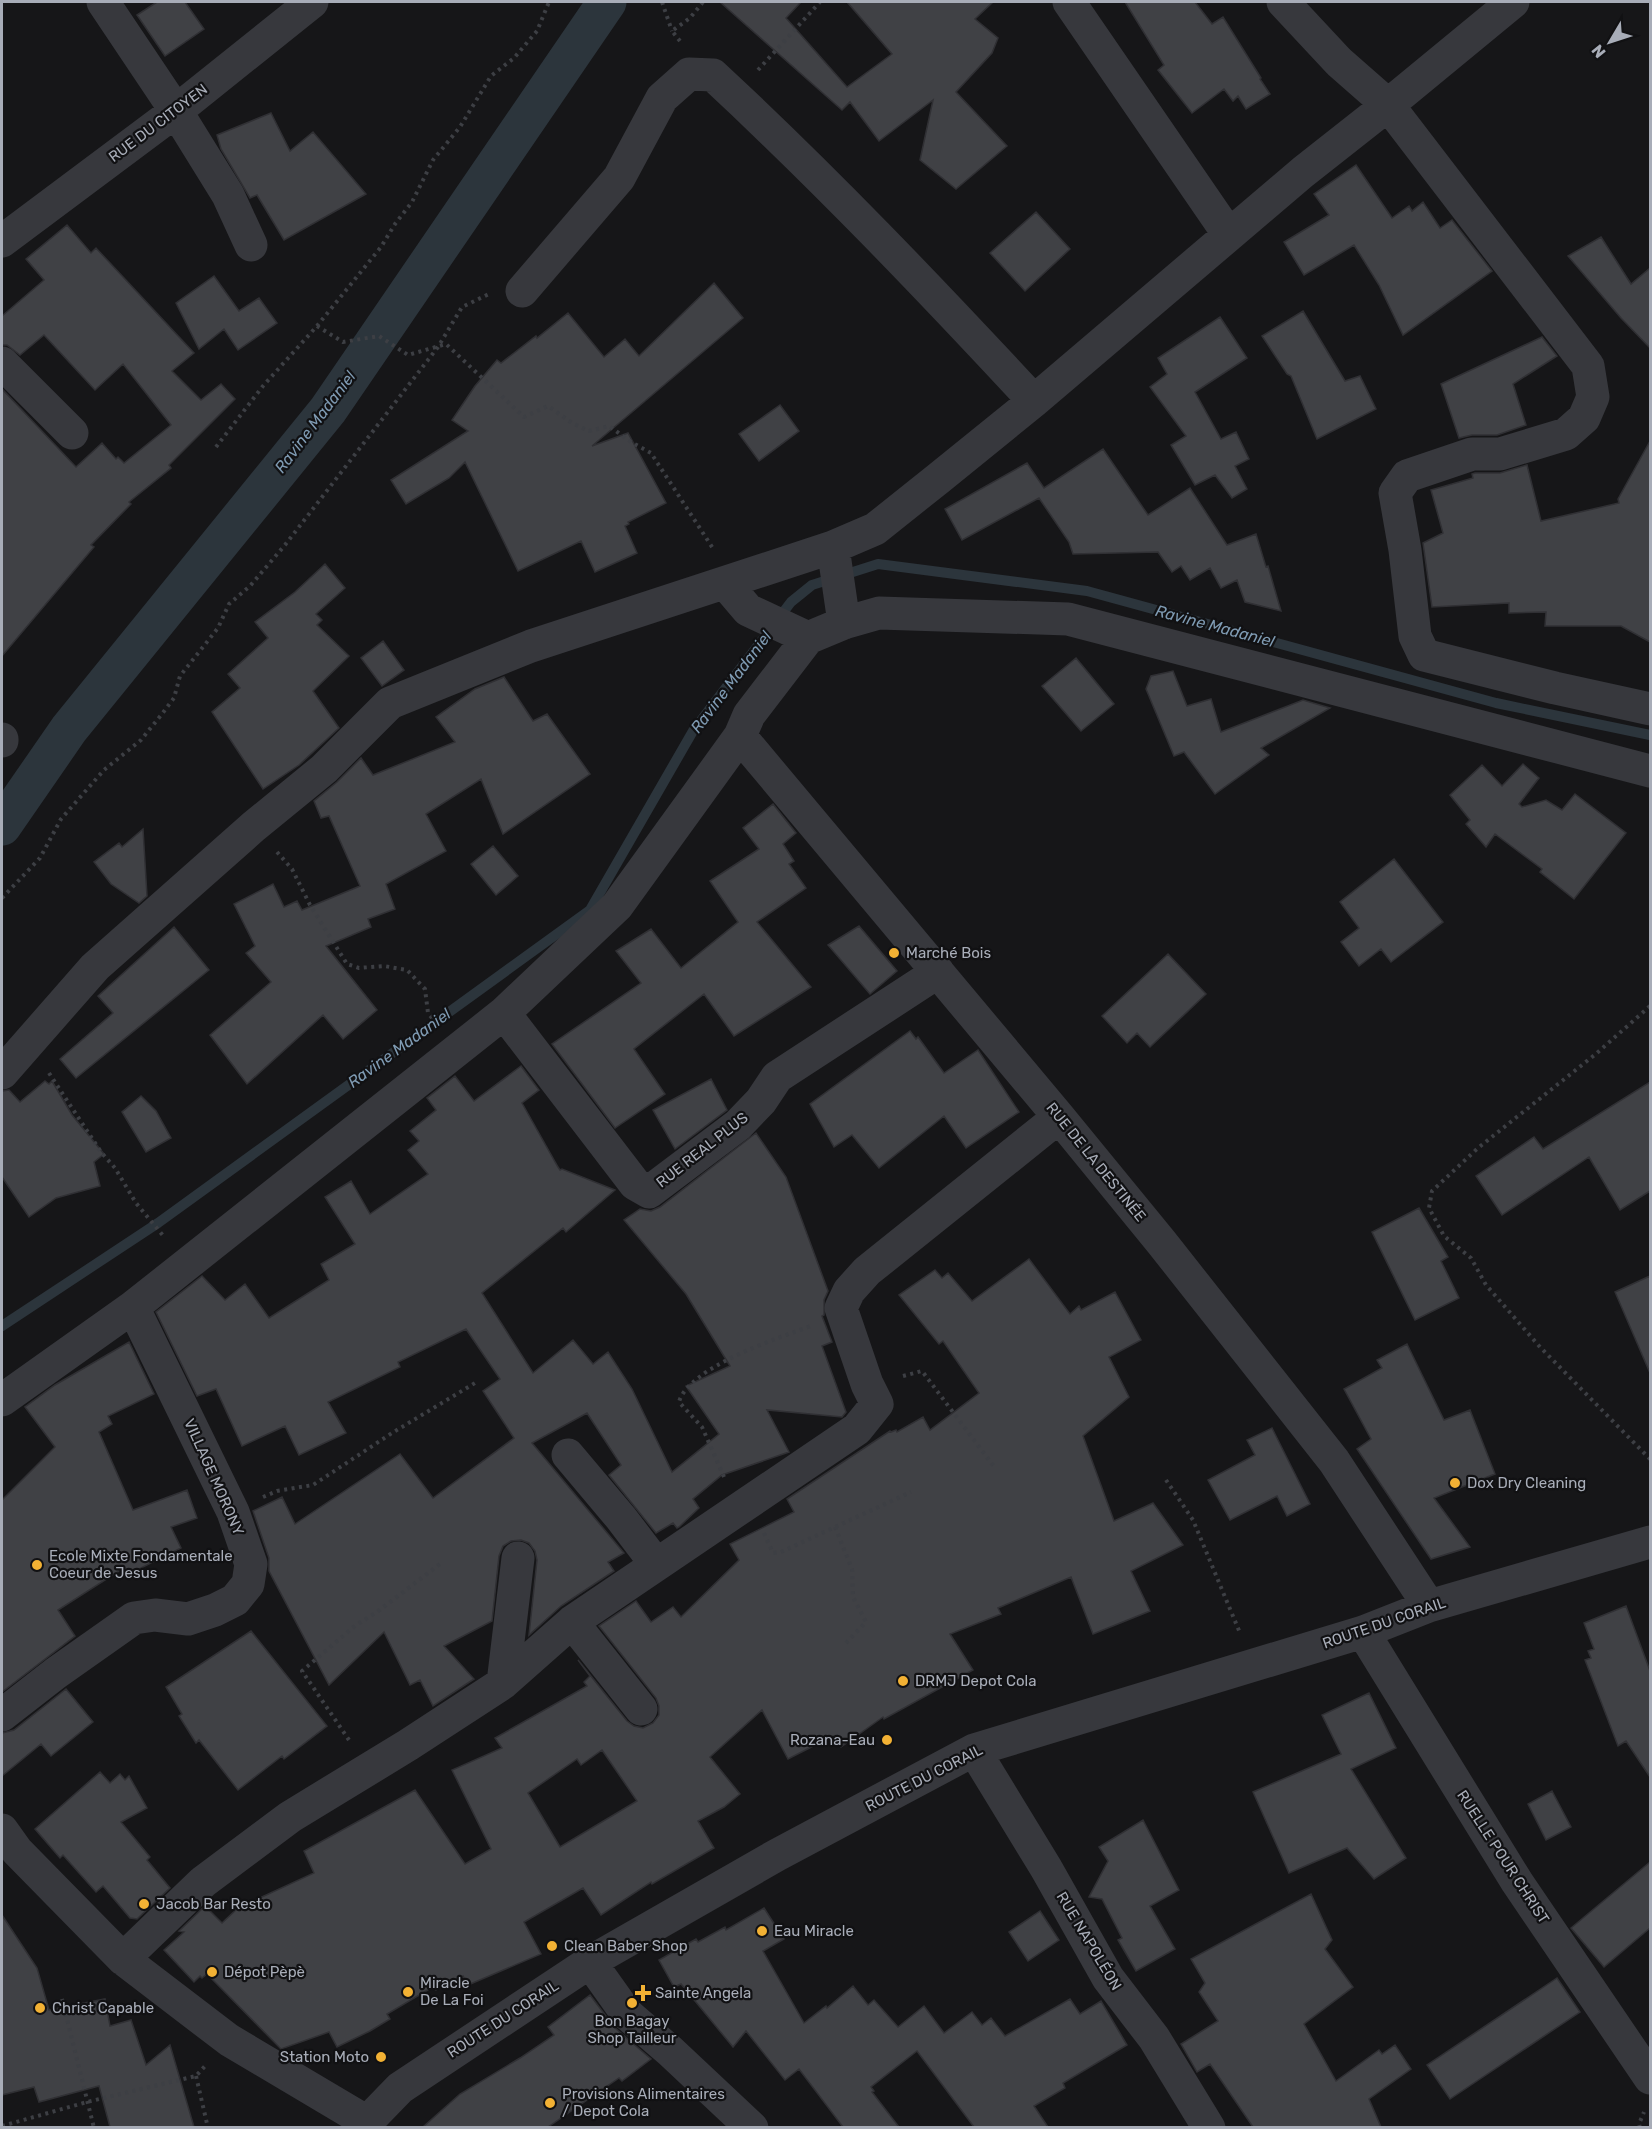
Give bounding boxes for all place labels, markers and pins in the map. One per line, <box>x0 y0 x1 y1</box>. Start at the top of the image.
place label: Marché Bois <box>906 944 991 962</box>
marker: Marché Bois <box>887 946 901 960</box>
place label: Dox Dry Cleaning <box>1467 1474 1586 1492</box>
marker: Dox Dry Cleaning <box>1448 1476 1462 1490</box>
place label: Ecole Mixte Fondamentale Coeur de Jesus <box>49 1547 233 1582</box>
marker: Ecole Mixte Fondamentale Coeur de Jesus <box>30 1558 44 1572</box>
place label: DRMJ Depot Cola <box>915 1672 1037 1690</box>
marker: DRMJ Depot Cola <box>896 1674 910 1688</box>
place label: Rozana-Eau <box>790 1731 875 1749</box>
marker: Rozana-Eau <box>880 1733 894 1747</box>
place label: Jacob Bar Resto <box>156 1895 271 1913</box>
marker: Jacob Bar Resto <box>137 1897 151 1911</box>
place label: Eau Miracle <box>774 1922 854 1940</box>
marker: Eau Miracle <box>755 1924 769 1938</box>
place label: Clean Baber Shop <box>564 1937 688 1955</box>
marker: Clean Baber Shop <box>545 1939 559 1953</box>
place label: Dépot Pèpè <box>224 1963 305 1981</box>
marker: Dépot Pèpè <box>205 1965 219 1979</box>
place label: Miracle De La Foi <box>420 1974 484 2009</box>
place label: Sainte Angela <box>655 1984 751 2002</box>
marker: Miracle De La Foi <box>401 1985 415 1999</box>
marker: Sainte Angela <box>636 1986 650 2000</box>
marker: Bon Bagay Shop Tailleur <box>625 1996 639 2010</box>
place label: Christ Capable <box>52 1999 154 2017</box>
marker: Christ Capable <box>33 2001 47 2015</box>
place label: Bon Bagay Shop Tailleur <box>588 2012 677 2047</box>
place label: Station Moto <box>280 2048 369 2066</box>
marker: Station Moto <box>374 2050 388 2064</box>
place label: Provisions Alimentaires / Depot Cola <box>562 2085 725 2120</box>
marker: Provisions Alimentaires / Depot Cola <box>543 2096 557 2110</box>

